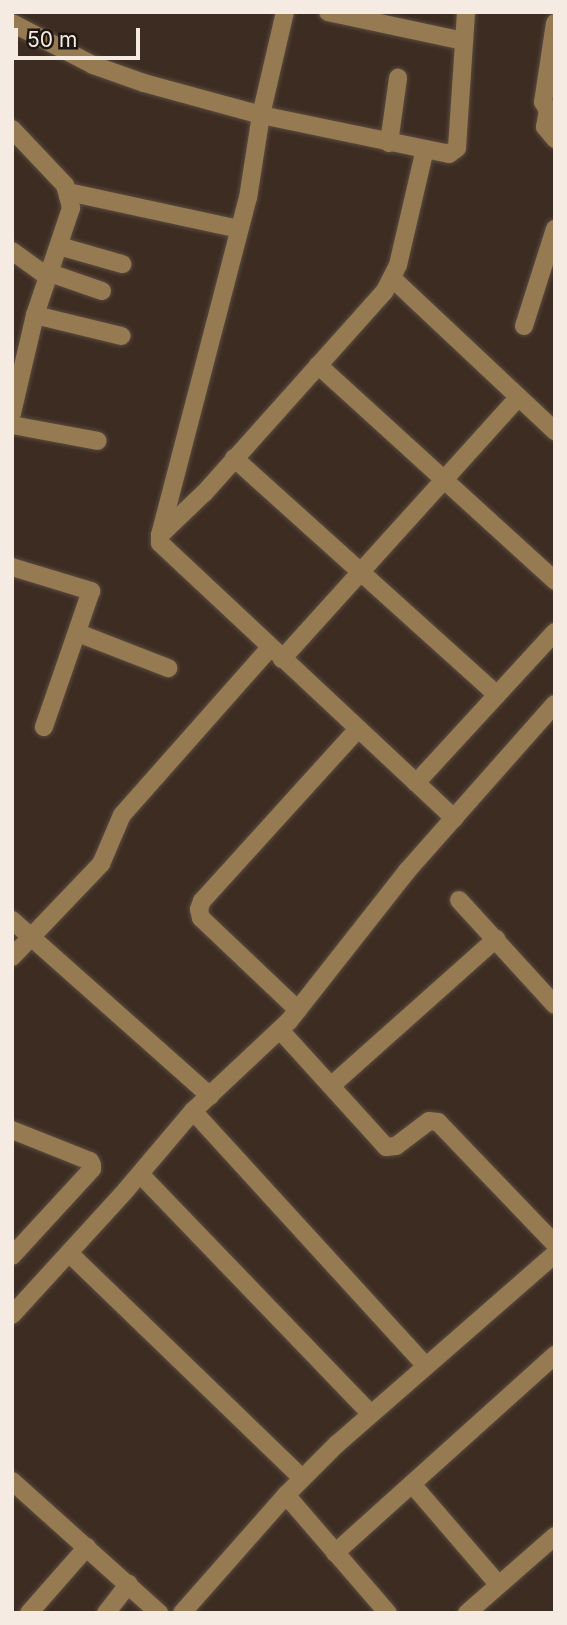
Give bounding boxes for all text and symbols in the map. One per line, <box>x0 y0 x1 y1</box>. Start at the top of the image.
scale bar <box>18 14 144 58</box>
text: 50 m <box>27 27 77 52</box>

